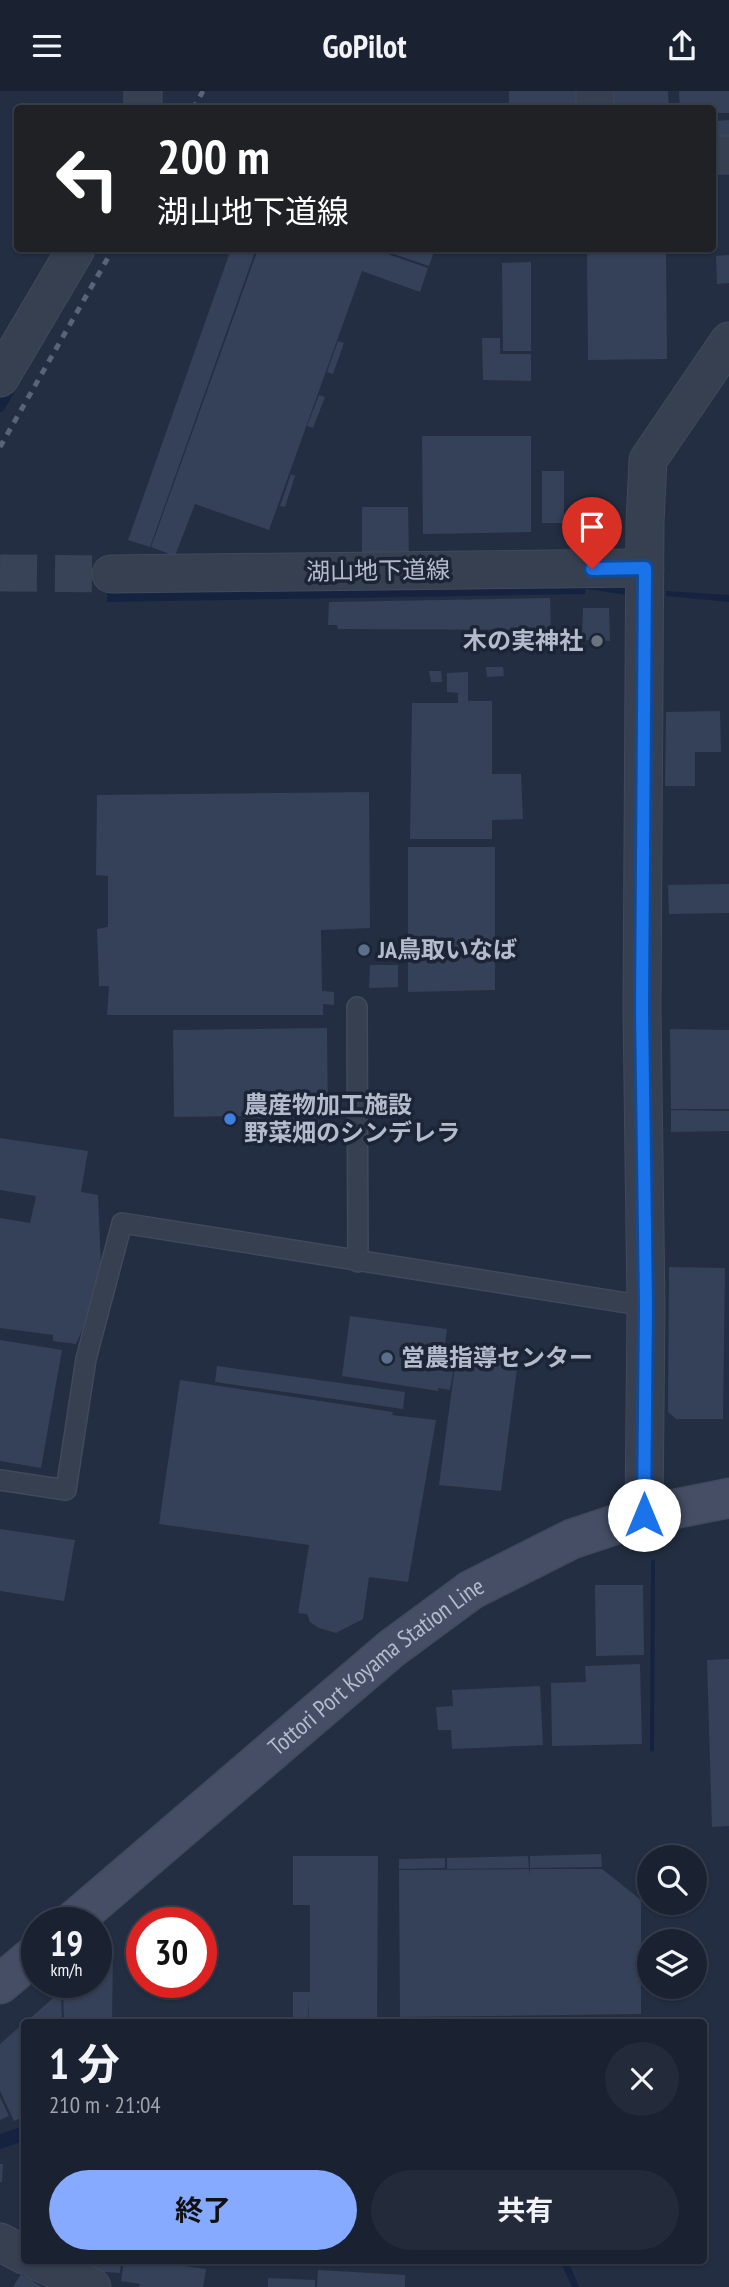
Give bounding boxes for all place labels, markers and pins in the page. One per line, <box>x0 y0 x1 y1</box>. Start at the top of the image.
pin <box>562 497 622 569</box>
place label: 木の実神社 <box>463 625 583 656</box>
marker: 木の実神社 <box>589 633 605 649</box>
place label: JA鳥取いなば <box>377 934 517 965</box>
marker: JA鳥取いなば <box>356 942 372 958</box>
place label: 農産物加工施設 野菜畑のシンデレラ <box>244 1089 460 1148</box>
marker: 農産物加工施設 野菜畑のシンデレラ <box>222 1111 238 1127</box>
place label: 営農指導センター <box>401 1342 593 1373</box>
marker: 営農指導センター <box>379 1350 395 1366</box>

